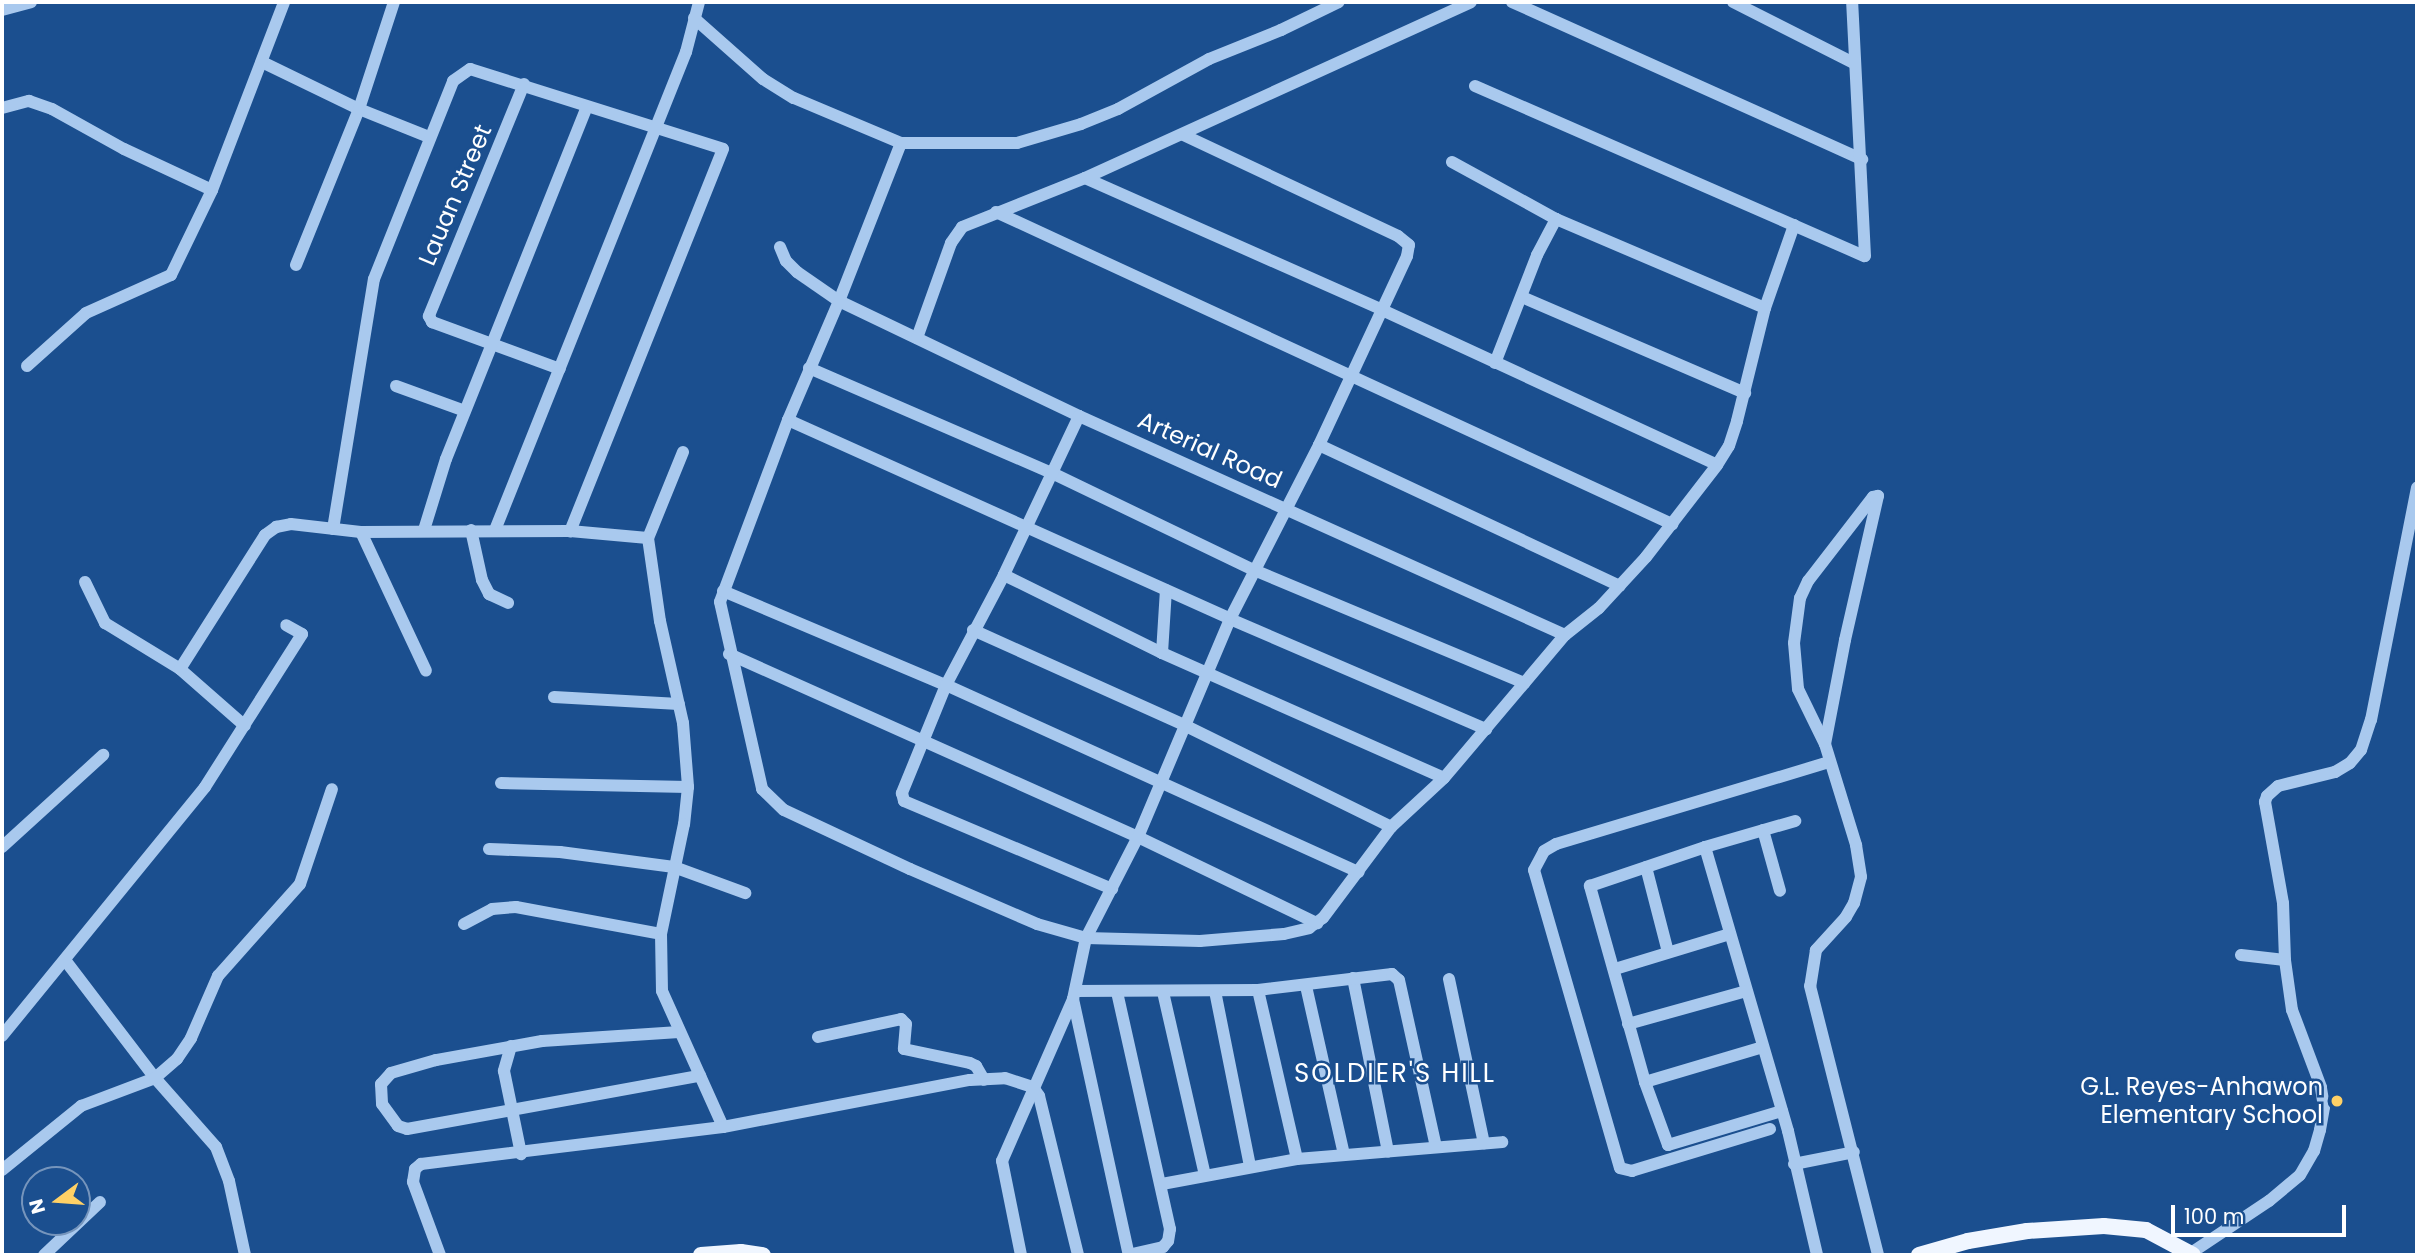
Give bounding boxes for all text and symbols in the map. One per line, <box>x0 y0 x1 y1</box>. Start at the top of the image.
street label: Lauan Street <box>412 120 498 270</box>
street label: Arterial Road <box>1134 405 1286 495</box>
district label: SOLDIER'S HILL <box>1296 1058 1494 1090</box>
place label: G.L. Reyes-Anhawon Elementary School <box>2080 1073 2323 1129</box>
marker: G.L. Reyes-Anhawon Elementary School <box>2329 1093 2345 1109</box>
north arrow <box>21 1166 91 1236</box>
scale bar <box>2174 1190 2349 1234</box>
text: N <box>22 1196 52 1217</box>
text: 100 m <box>2184 1202 2244 1231</box>

